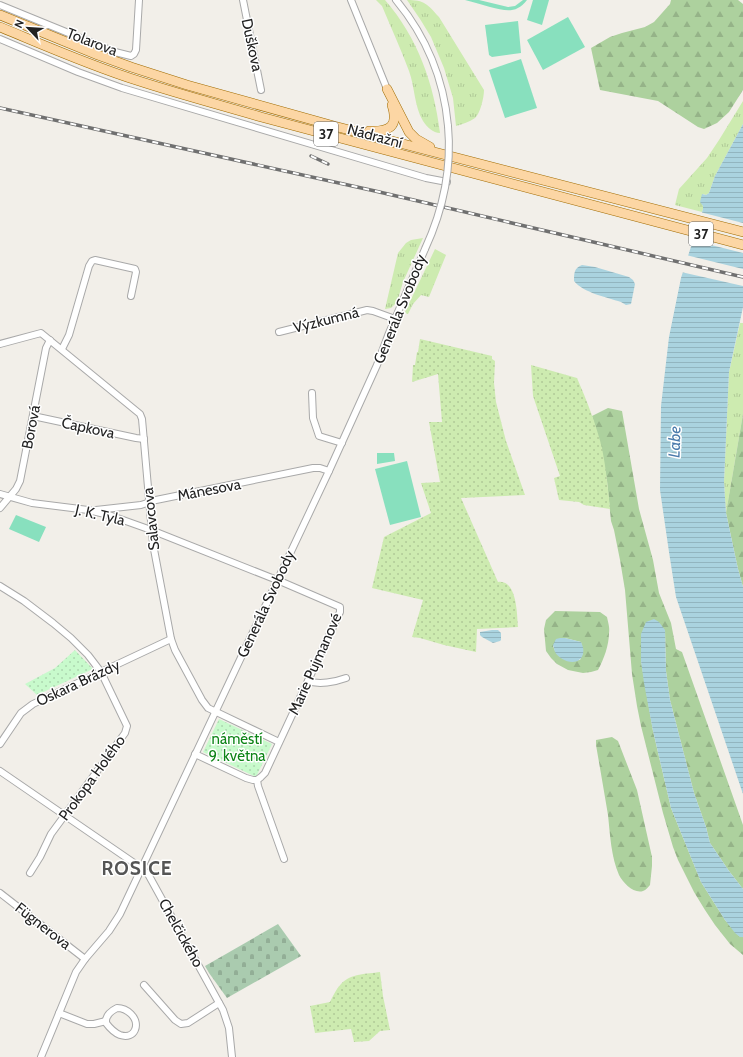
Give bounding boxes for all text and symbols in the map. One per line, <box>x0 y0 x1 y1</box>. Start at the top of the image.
north arrow <box>8 8 48 48</box>
text: N <box>11 17 27 30</box>
street label: Duškova <box>238 17 267 74</box>
street label: Tolarova <box>64 24 121 60</box>
street label: Nádražní <box>345 120 405 152</box>
road number: 37 <box>314 122 338 146</box>
road number: 37 <box>689 222 713 246</box>
street label: Generála Svobody <box>370 251 430 366</box>
street label: Výzkumná <box>291 303 361 337</box>
street label: Borová <box>18 403 44 450</box>
street label: Čapkova <box>60 413 117 443</box>
water label: Labe <box>664 426 685 458</box>
street label: Mánesova <box>176 475 243 505</box>
street label: Salavcova <box>139 486 163 551</box>
street label: J. K. Tyla <box>72 500 127 530</box>
street label: Generála Svobody <box>233 547 299 660</box>
street label: Marie Pujmanové <box>284 610 346 718</box>
street label: Oskara Brázdy <box>33 656 123 710</box>
park label: náměstí 9. května <box>208 730 266 765</box>
street label: Prokopa Holého <box>55 732 129 824</box>
district label: ROSICE <box>101 857 173 880</box>
street label: Chelčického <box>155 895 207 971</box>
street label: Fügnerova <box>12 899 75 954</box>

